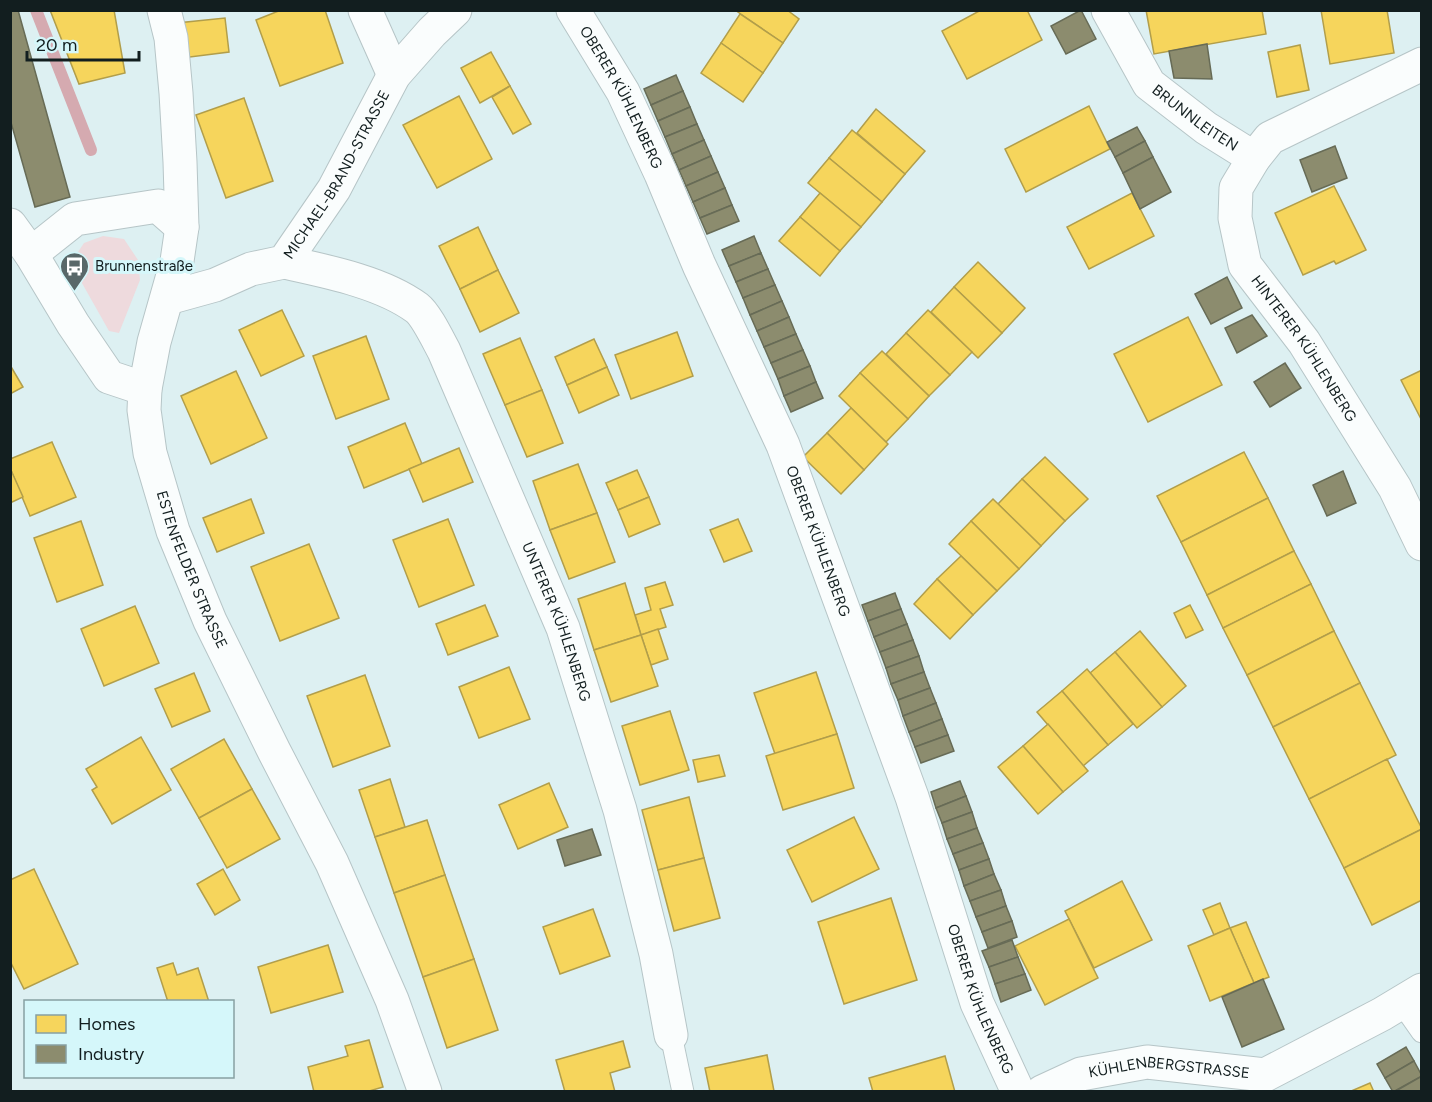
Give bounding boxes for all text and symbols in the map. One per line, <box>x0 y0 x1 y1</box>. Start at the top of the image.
street label: OBERER KÜHLENBERG <box>576 23 666 172</box>
scale bar <box>27 24 140 62</box>
text: 20 m <box>36 34 77 56</box>
street label: BRUNNLEITEN <box>1149 81 1242 155</box>
street label: MICHAEL-BRAND-STRASSE <box>280 87 393 263</box>
bus stop icon: Brunnenstraße <box>58 250 90 292</box>
place label: Brunnenstraße <box>95 257 193 275</box>
street label: HINTERER KÜHLENBERG <box>1247 272 1360 425</box>
street label: OBERER KÜHLENBERG <box>782 463 854 619</box>
street label: ESTENFELDER STRASSE <box>153 488 231 651</box>
street label: UNTERER KÜHLENBERG <box>518 539 594 704</box>
street label: OBERER KÜHLENBERG <box>944 922 1017 1077</box>
legend <box>24 1000 234 1078</box>
text: Homes <box>78 1013 136 1035</box>
text: Industry <box>78 1043 145 1065</box>
street label: KÜHLENBERGSTRASSE <box>1087 1053 1251 1082</box>

